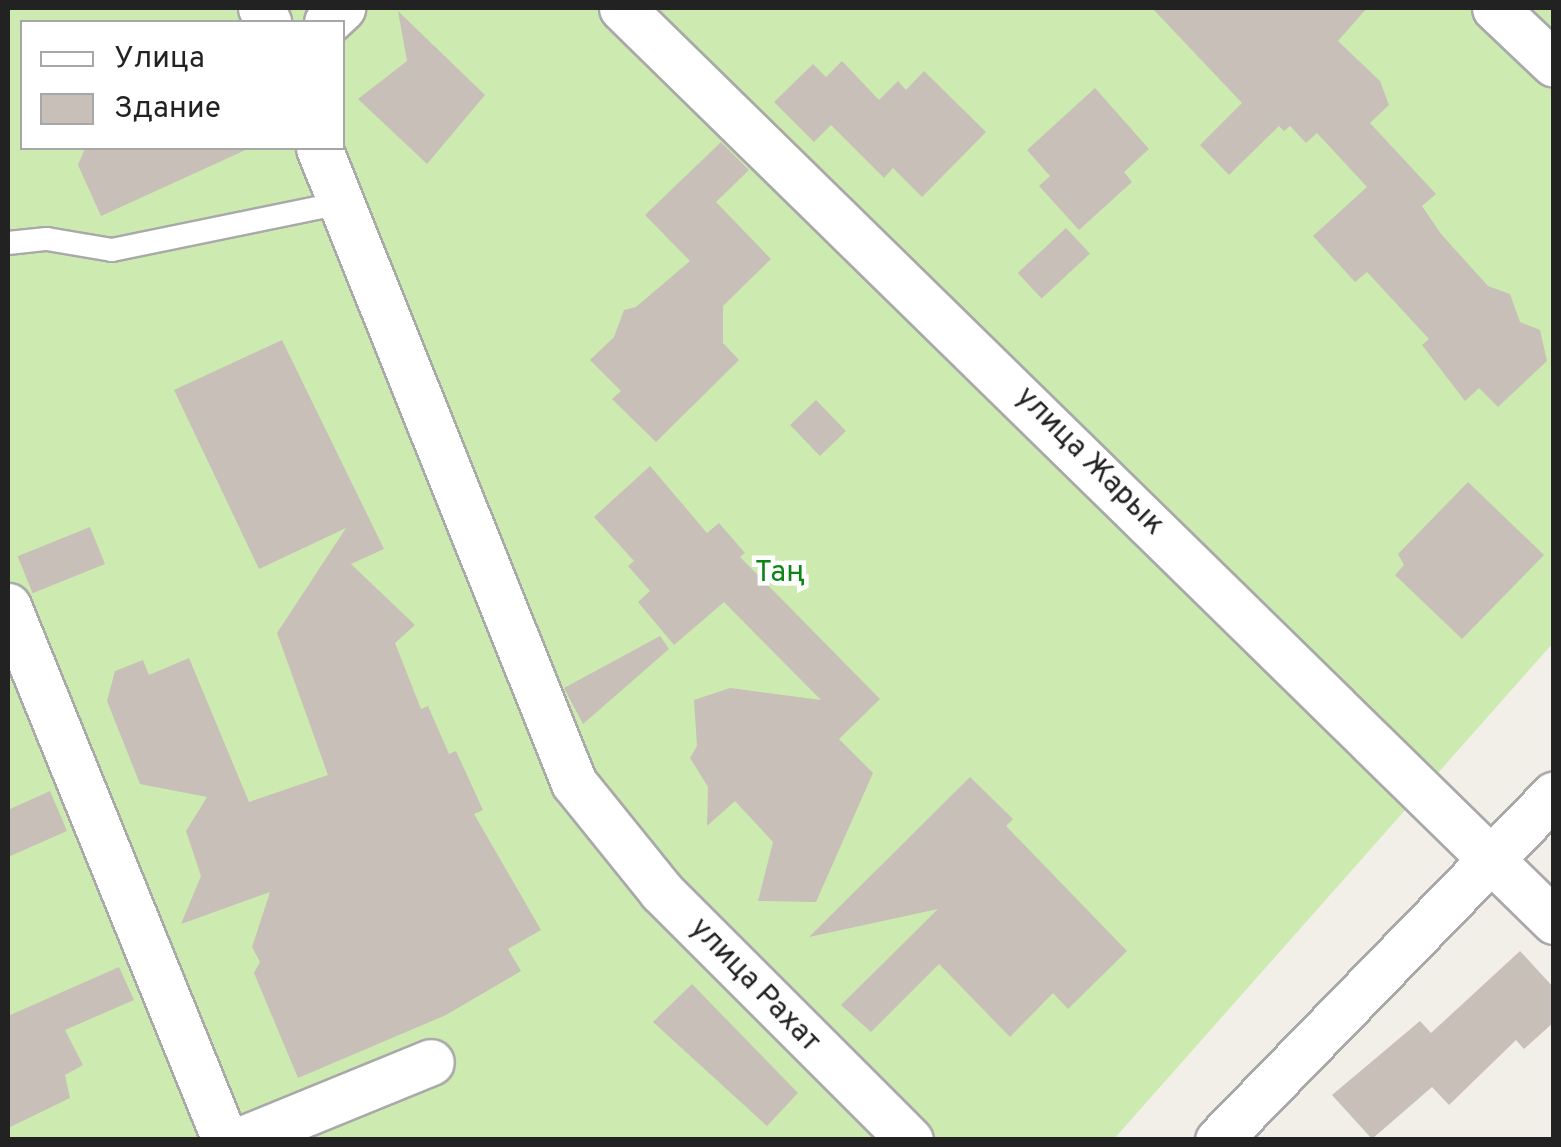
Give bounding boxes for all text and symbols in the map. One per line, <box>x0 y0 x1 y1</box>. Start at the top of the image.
legend <box>20 20 345 150</box>
text: Улица <box>114 41 205 78</box>
text: Здание <box>114 91 221 128</box>
street label: улица Жарык <box>1007 380 1171 544</box>
park label: Таң <box>755 556 805 592</box>
street label: улица Рахат <box>681 911 827 1061</box>

